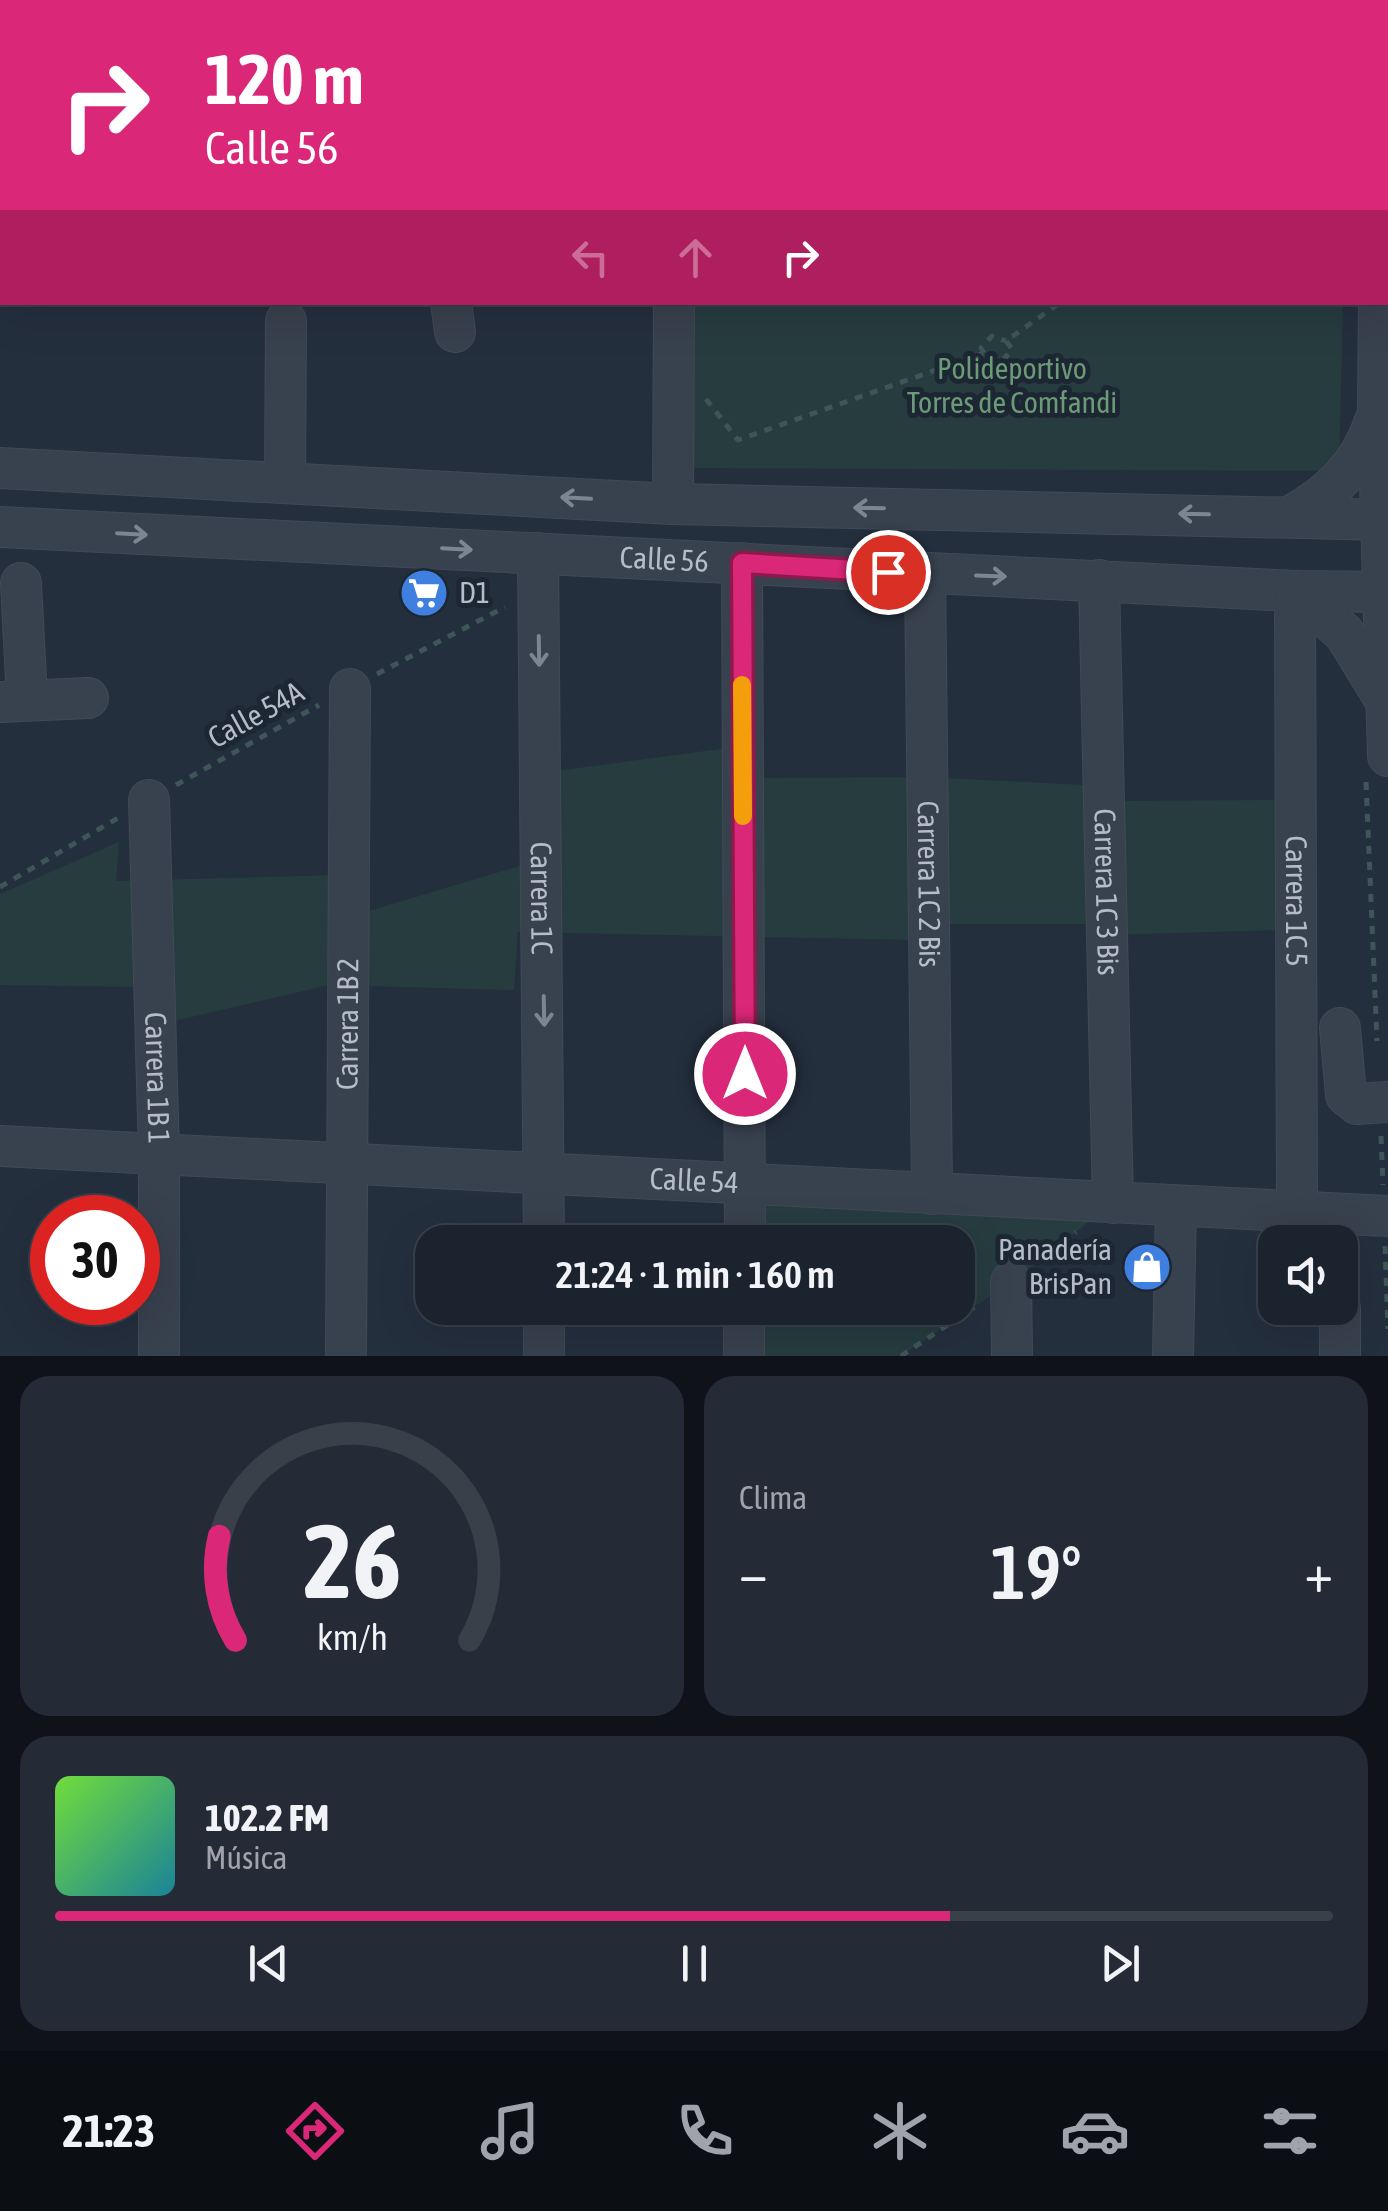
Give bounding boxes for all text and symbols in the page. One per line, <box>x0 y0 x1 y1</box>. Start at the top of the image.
text: 120 m <box>205 39 364 119</box>
icon: right <box>40 40 170 170</box>
text: Calle 56 <box>205 122 338 174</box>
icon: left <box>563 230 618 285</box>
icon: ahead <box>668 230 723 285</box>
icon: right <box>773 230 828 285</box>
park label: Polideportivo Torres de Comfandi <box>907 351 1117 419</box>
one-way arrow <box>561 488 593 507</box>
one-way arrow <box>853 498 885 517</box>
one-way arrow <box>1178 504 1210 524</box>
one-way arrow <box>116 525 148 544</box>
pin <box>846 530 931 615</box>
one-way arrow <box>440 540 472 559</box>
street label: Calle 56 <box>619 540 710 578</box>
icon: arrive <box>861 545 916 600</box>
supermarket icon: D1 <box>398 567 450 619</box>
one-way arrow <box>975 567 1007 586</box>
place label: D1 <box>459 575 490 609</box>
one-way arrow <box>530 634 549 666</box>
street label: Calle 54A <box>202 674 309 754</box>
street label: Carrera 1C 2 Bis <box>912 800 947 968</box>
street label: Carrera 1C 3 Bis <box>1088 808 1126 976</box>
street label: Carrera 1C 5 <box>1280 835 1314 967</box>
street label: Carrera 1C <box>525 841 559 954</box>
street label: Carrera 1B 2 <box>330 958 364 1090</box>
one-way arrow <box>534 994 553 1026</box>
street label: Carrera 1B 1 <box>139 1012 177 1144</box>
position arrow <box>693 1022 797 1126</box>
street label: Calle 54 <box>649 1161 739 1199</box>
speed limit sign: 30 <box>30 1195 160 1325</box>
map controls <box>1258 1225 1358 1325</box>
button: sound <box>1258 1225 1358 1325</box>
place label: Panadería BrisPan <box>998 1232 1112 1300</box>
shop icon: Panadería BrisPan <box>1121 1241 1173 1293</box>
text: 21:24 · 1 min · 160 m <box>555 1253 835 1296</box>
text: Clima <box>739 1479 807 1516</box>
text: 26 <box>303 1501 401 1620</box>
text: 19° <box>990 1529 1082 1615</box>
text: − <box>739 1541 768 1604</box>
text: + <box>1304 1541 1333 1604</box>
text: km/h <box>317 1617 387 1658</box>
text: 102.2 FM <box>205 1796 329 1839</box>
text: Música <box>205 1839 287 1876</box>
icon: previous <box>241 1936 296 1991</box>
icon: pause <box>667 1936 722 1991</box>
icon: next <box>1093 1936 1148 1991</box>
icon: directions <box>280 2096 350 2166</box>
icon: music <box>475 2096 545 2166</box>
icon: phone <box>670 2096 740 2166</box>
icon: climate <box>865 2096 935 2166</box>
icon: car <box>1060 2096 1130 2166</box>
icon: filters <box>1255 2096 1325 2166</box>
text: 21:23 <box>63 2105 155 2157</box>

